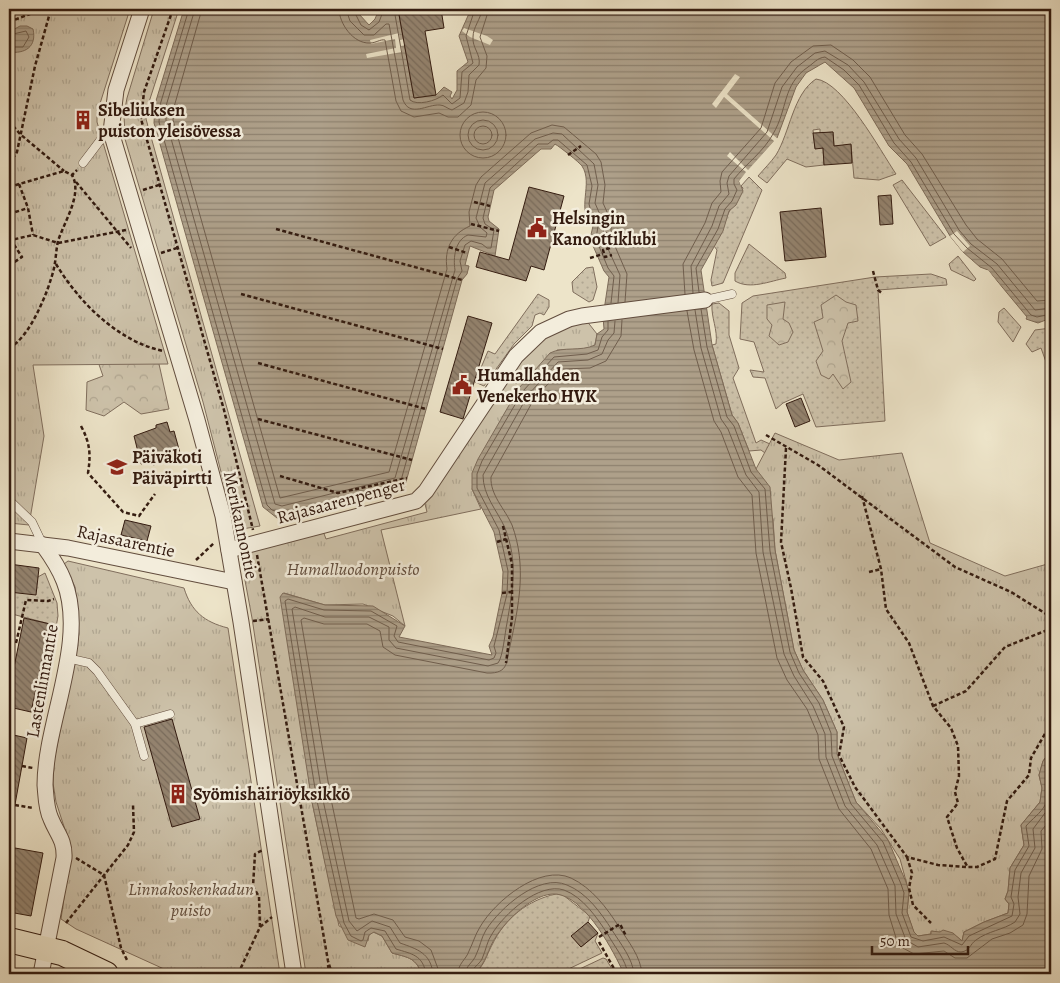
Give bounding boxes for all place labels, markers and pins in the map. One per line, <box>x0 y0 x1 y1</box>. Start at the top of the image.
place label: Sibeliuksen puiston yleisövessa <box>98 98 242 143</box>
building icon: Sibeliuksen puiston yleisövessa <box>72 109 94 131</box>
place label: Helsingin Kanoottiklubi <box>552 206 657 251</box>
public building icon: Helsingin Kanoottiklubi <box>526 217 548 239</box>
place label: Humallahden Venekerho HVK <box>476 363 597 408</box>
public building icon: Humallahden Venekerho HVK <box>451 374 473 396</box>
place label: Päiväkoti Päiväpirtti <box>132 445 212 490</box>
school or university icon: Päiväkoti Päiväpirtti <box>106 456 128 478</box>
place label: Syömishäiriöyksikkö <box>193 782 350 806</box>
building icon: Syömishäiriöyksikkö <box>167 783 189 805</box>

